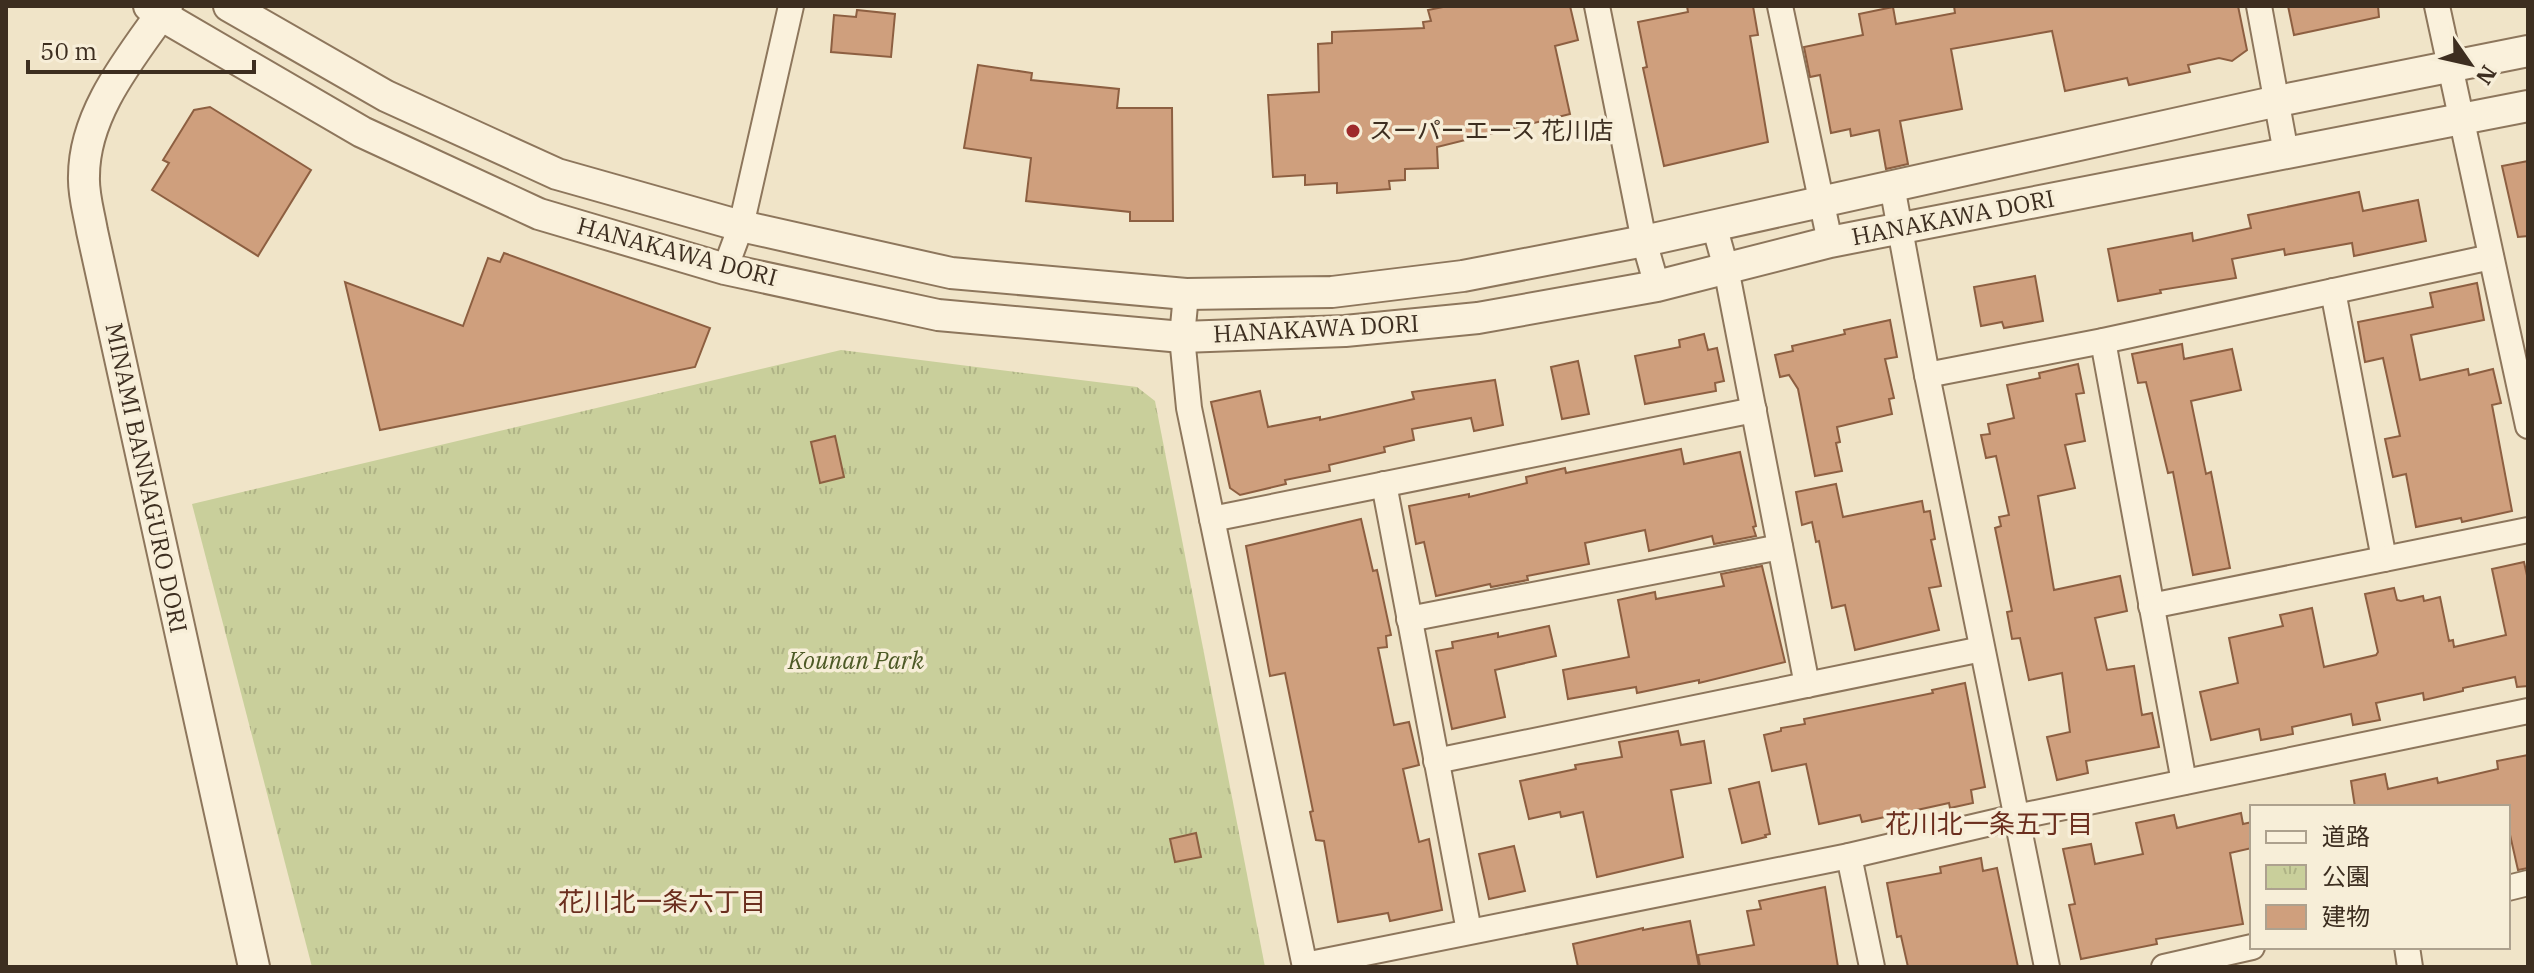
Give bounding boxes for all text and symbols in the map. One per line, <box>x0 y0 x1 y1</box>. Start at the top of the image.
scale bar <box>28 24 254 74</box>
north arrow <box>2430 24 2510 104</box>
text: 50 m <box>40 35 97 67</box>
text: N <box>2470 60 2504 91</box>
place label: スーパーエース 花川店 <box>1369 114 1613 146</box>
marker: スーパーエース 花川店 <box>1344 122 1362 140</box>
street label: HANAKAWA DORI <box>1849 182 2057 252</box>
street label: HANAKAWA DORI <box>574 209 781 293</box>
street label: HANAKAWA DORI <box>1212 307 1420 349</box>
street label: MINAMI BANNAGURO DORI <box>98 320 196 636</box>
park label: Kounan Park <box>787 644 924 676</box>
legend <box>2250 805 2510 949</box>
district label: 花川北一条五丁目 <box>1885 806 2093 840</box>
text: 道路 <box>2322 820 2370 852</box>
text: 公園 <box>2322 860 2370 892</box>
district label: 花川北一条六丁目 <box>558 884 766 918</box>
text: 建物 <box>2322 900 2370 932</box>

